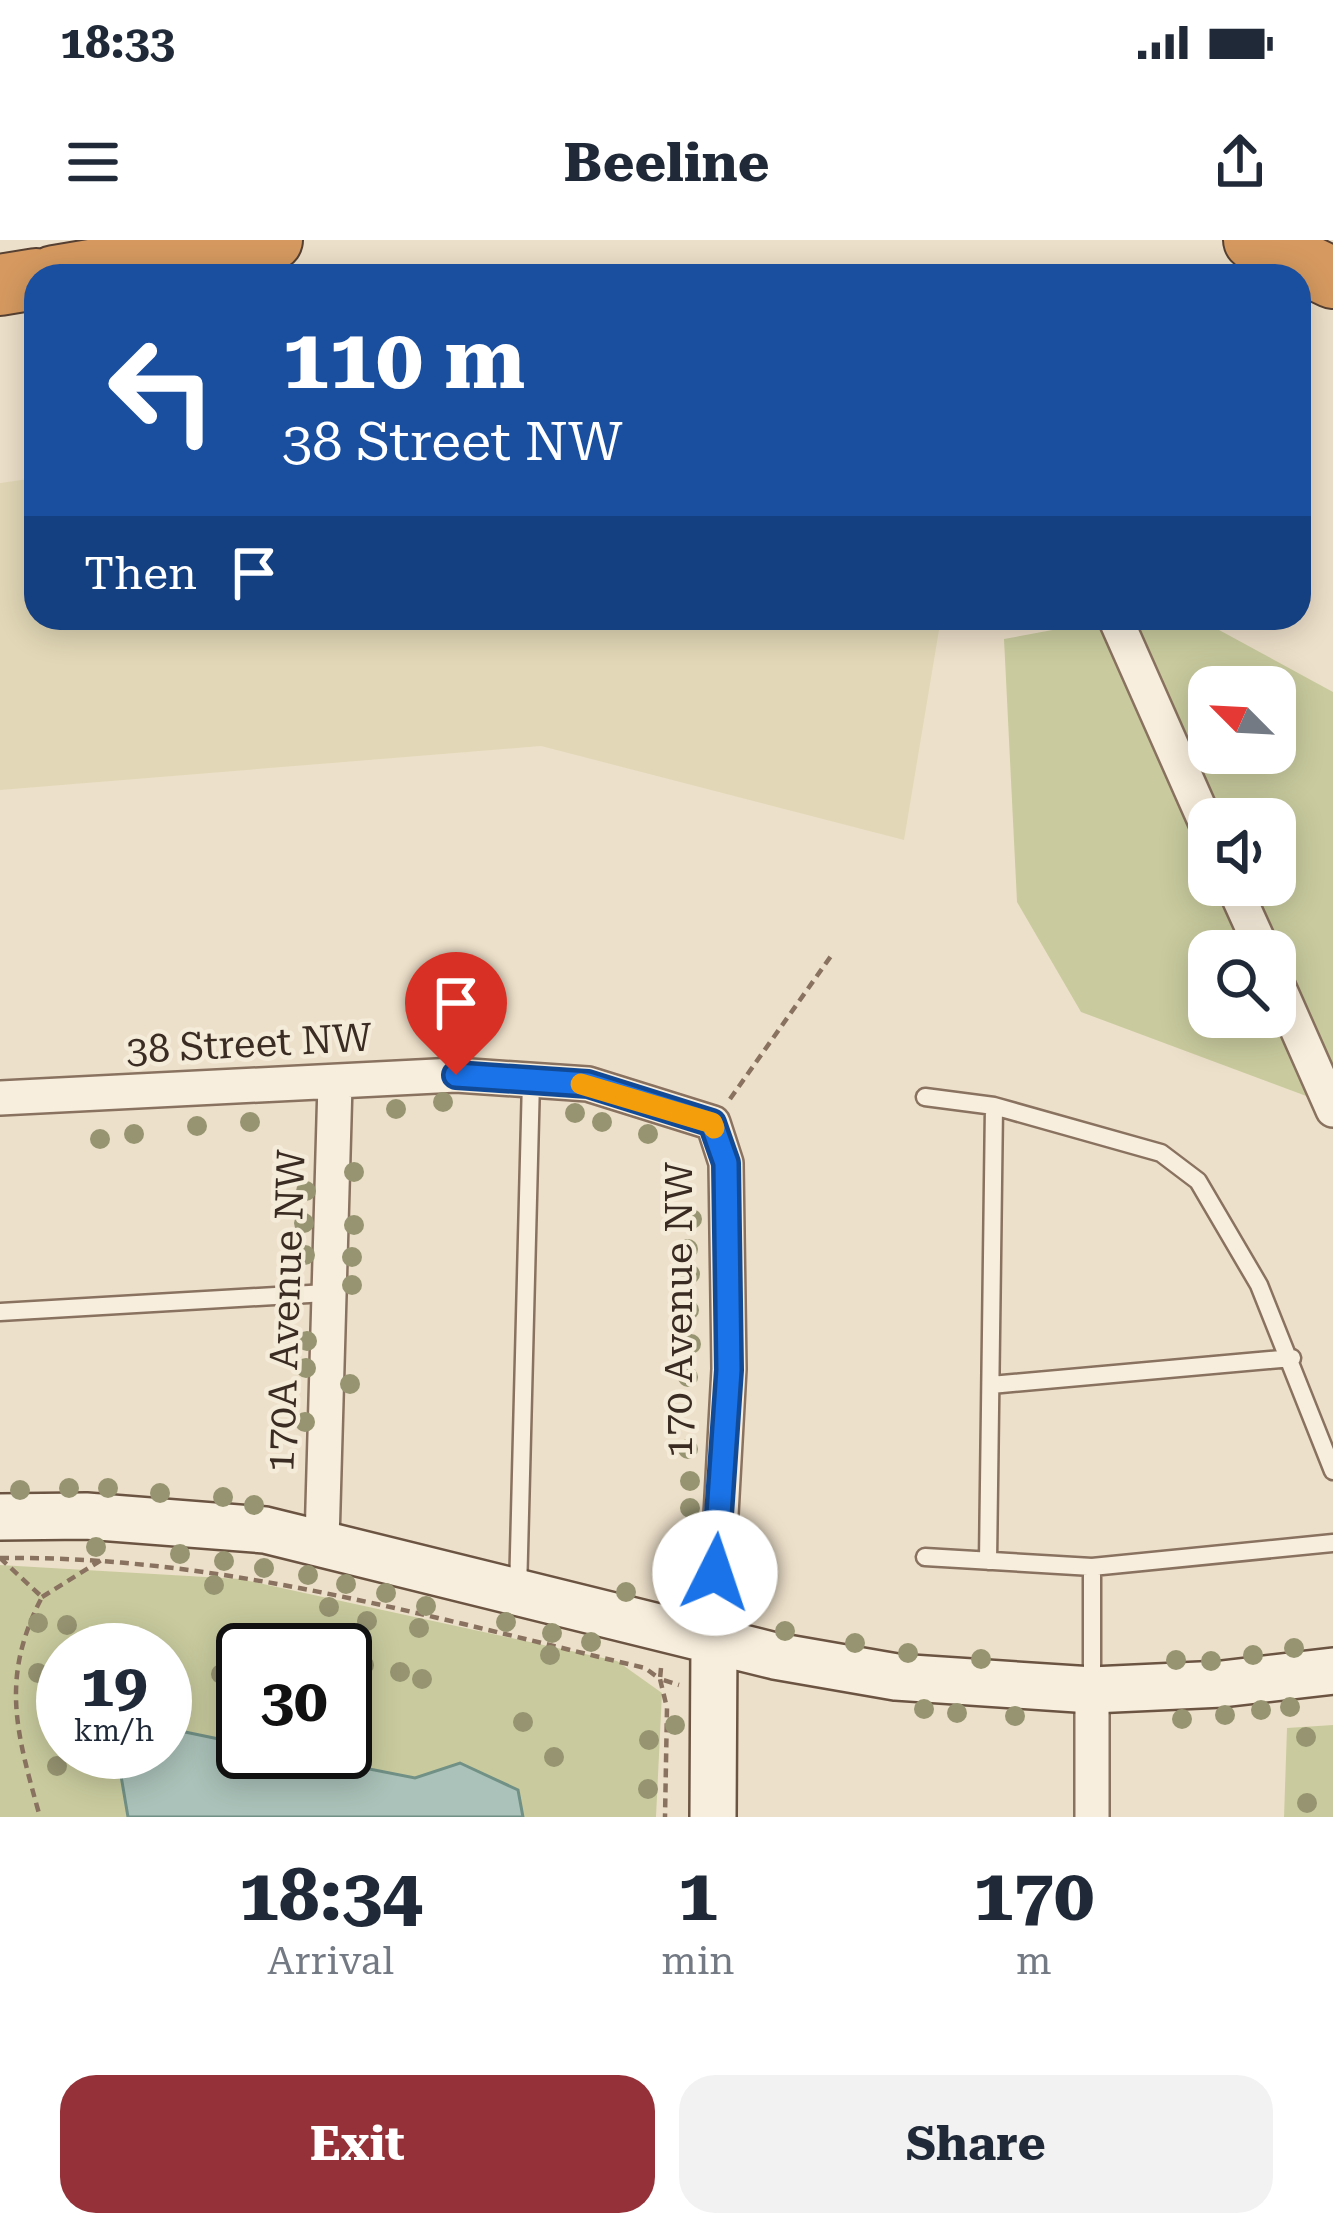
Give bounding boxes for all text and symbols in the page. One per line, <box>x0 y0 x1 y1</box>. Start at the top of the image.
text: 18:33 <box>60 16 175 69</box>
icon: menu <box>60 129 126 195</box>
icon: share <box>1207 129 1273 195</box>
text: Beeline <box>563 131 770 194</box>
text: 110 m <box>282 310 525 408</box>
icon: left <box>84 312 240 468</box>
text: 38 Street NW <box>282 410 623 473</box>
icon: arrive <box>221 540 287 606</box>
text: Then <box>84 547 197 600</box>
north arrow <box>1188 666 1296 774</box>
map controls <box>1188 666 1296 1038</box>
button: sound <box>1188 798 1296 906</box>
button: search <box>1188 930 1296 1038</box>
pin <box>405 952 507 1075</box>
icon: arrive <box>423 970 489 1036</box>
street label: 38 Street NW <box>125 1015 374 1073</box>
street label: 170A Avenue NW <box>257 1148 315 1473</box>
street label: 170 Avenue NW <box>656 1162 702 1458</box>
position arrow <box>652 1510 778 1636</box>
speed limit sign: 30 <box>216 1623 372 1779</box>
text: 19 <box>80 1650 148 1721</box>
text: km/h <box>74 1713 154 1748</box>
text: 18:34 <box>239 1853 423 1938</box>
text: 1 <box>678 1853 718 1938</box>
text: 170 <box>973 1853 1094 1938</box>
text: Arrival <box>267 1938 394 1984</box>
text: min <box>661 1938 735 1984</box>
text: m <box>1016 1938 1052 1984</box>
button: Exit <box>60 2075 655 2213</box>
button: Share <box>679 2075 1273 2213</box>

